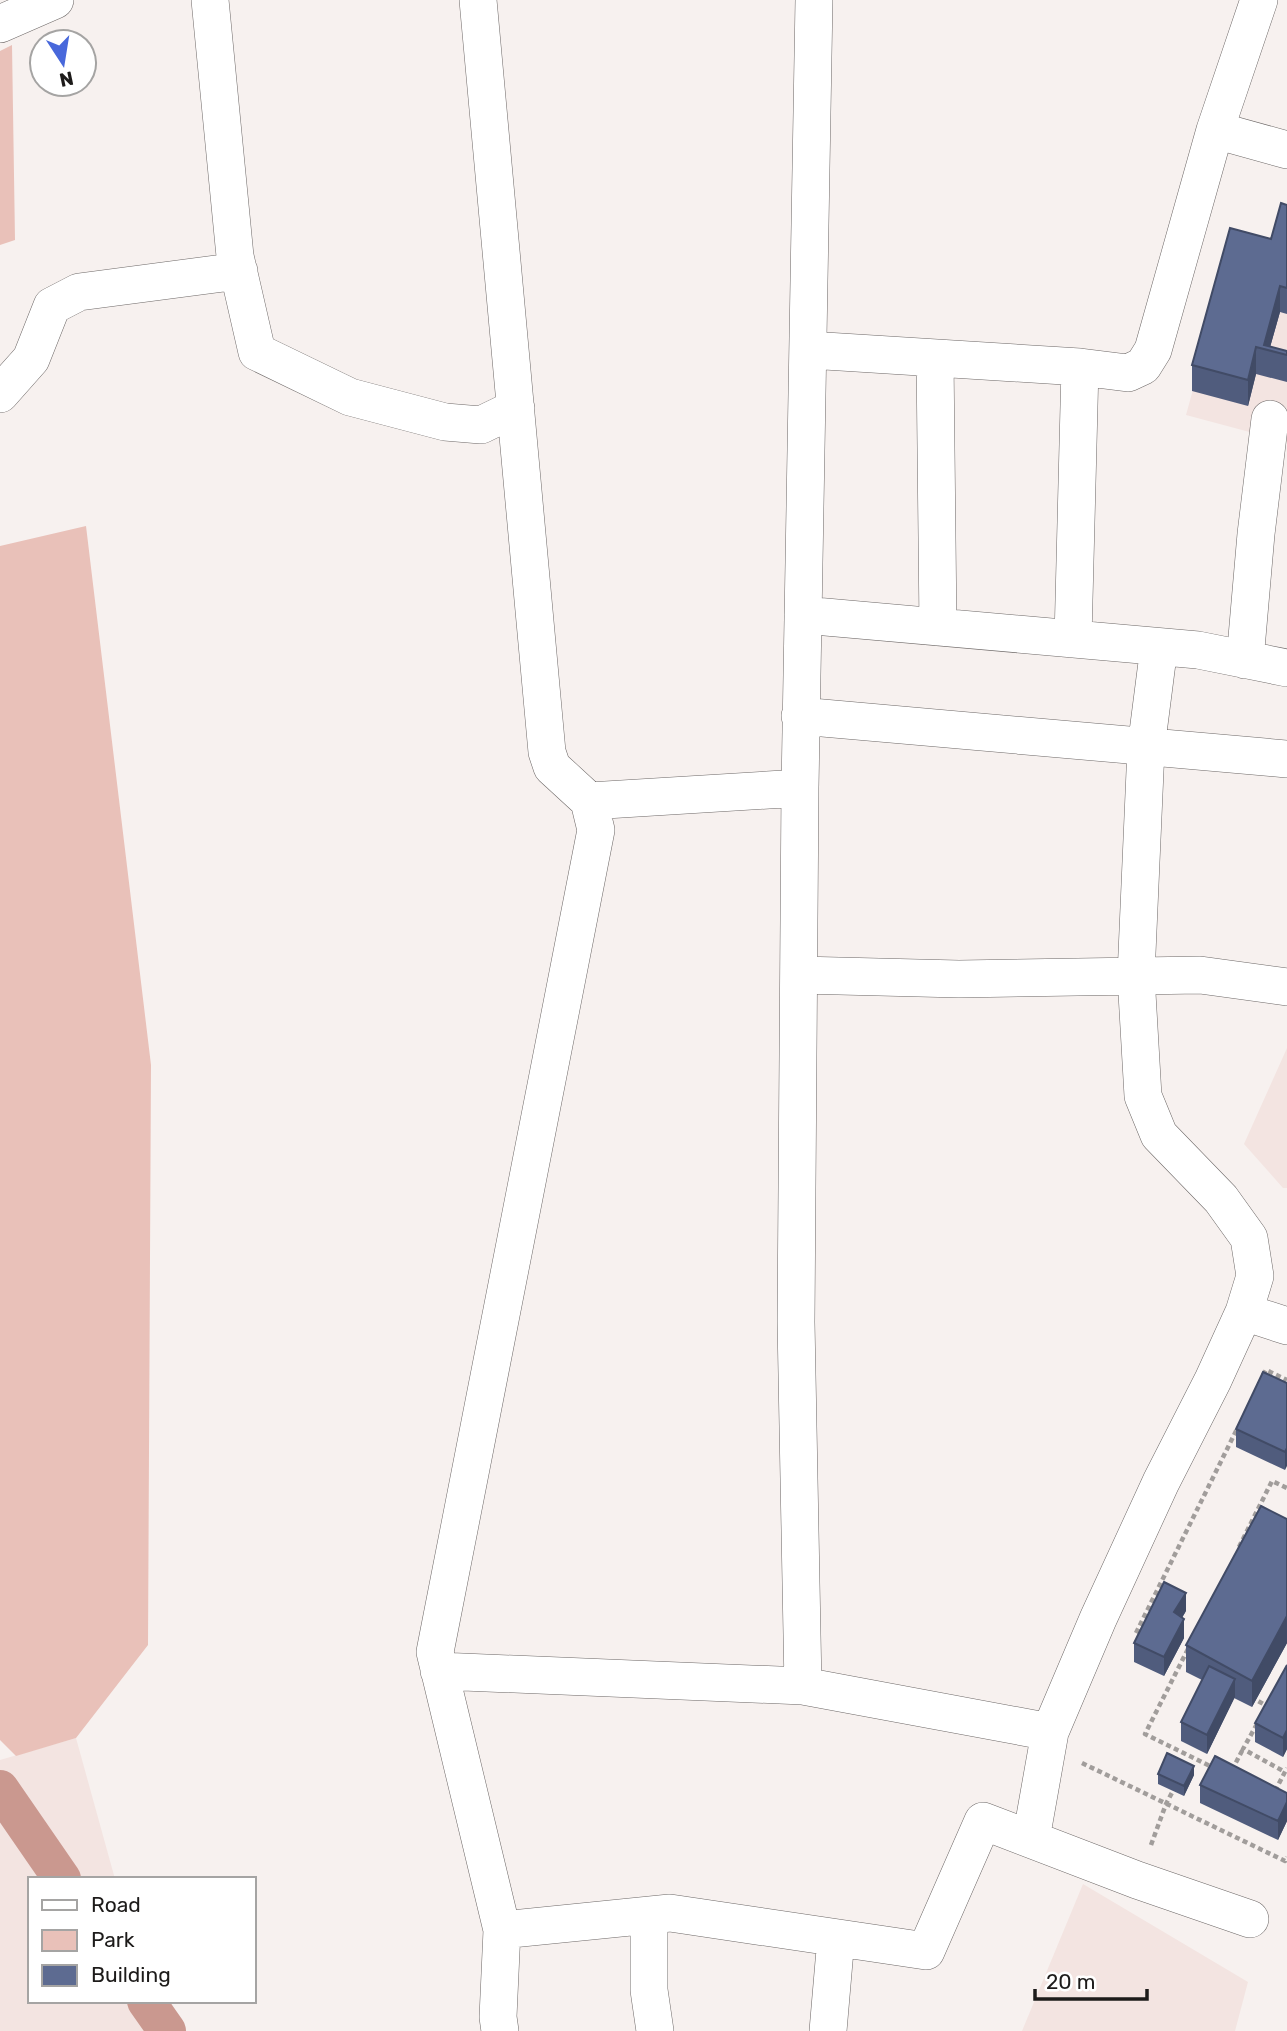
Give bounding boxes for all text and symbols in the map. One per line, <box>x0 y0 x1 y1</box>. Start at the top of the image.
north arrow <box>28 28 98 98</box>
text: N <box>57 66 76 92</box>
legend <box>28 1877 256 2003</box>
text: Road <box>91 1892 141 1917</box>
text: Park <box>91 1927 135 1952</box>
scale bar <box>1035 1958 1147 2002</box>
text: Building <box>91 1962 171 1987</box>
text: 20 m <box>1046 1969 1095 1994</box>

